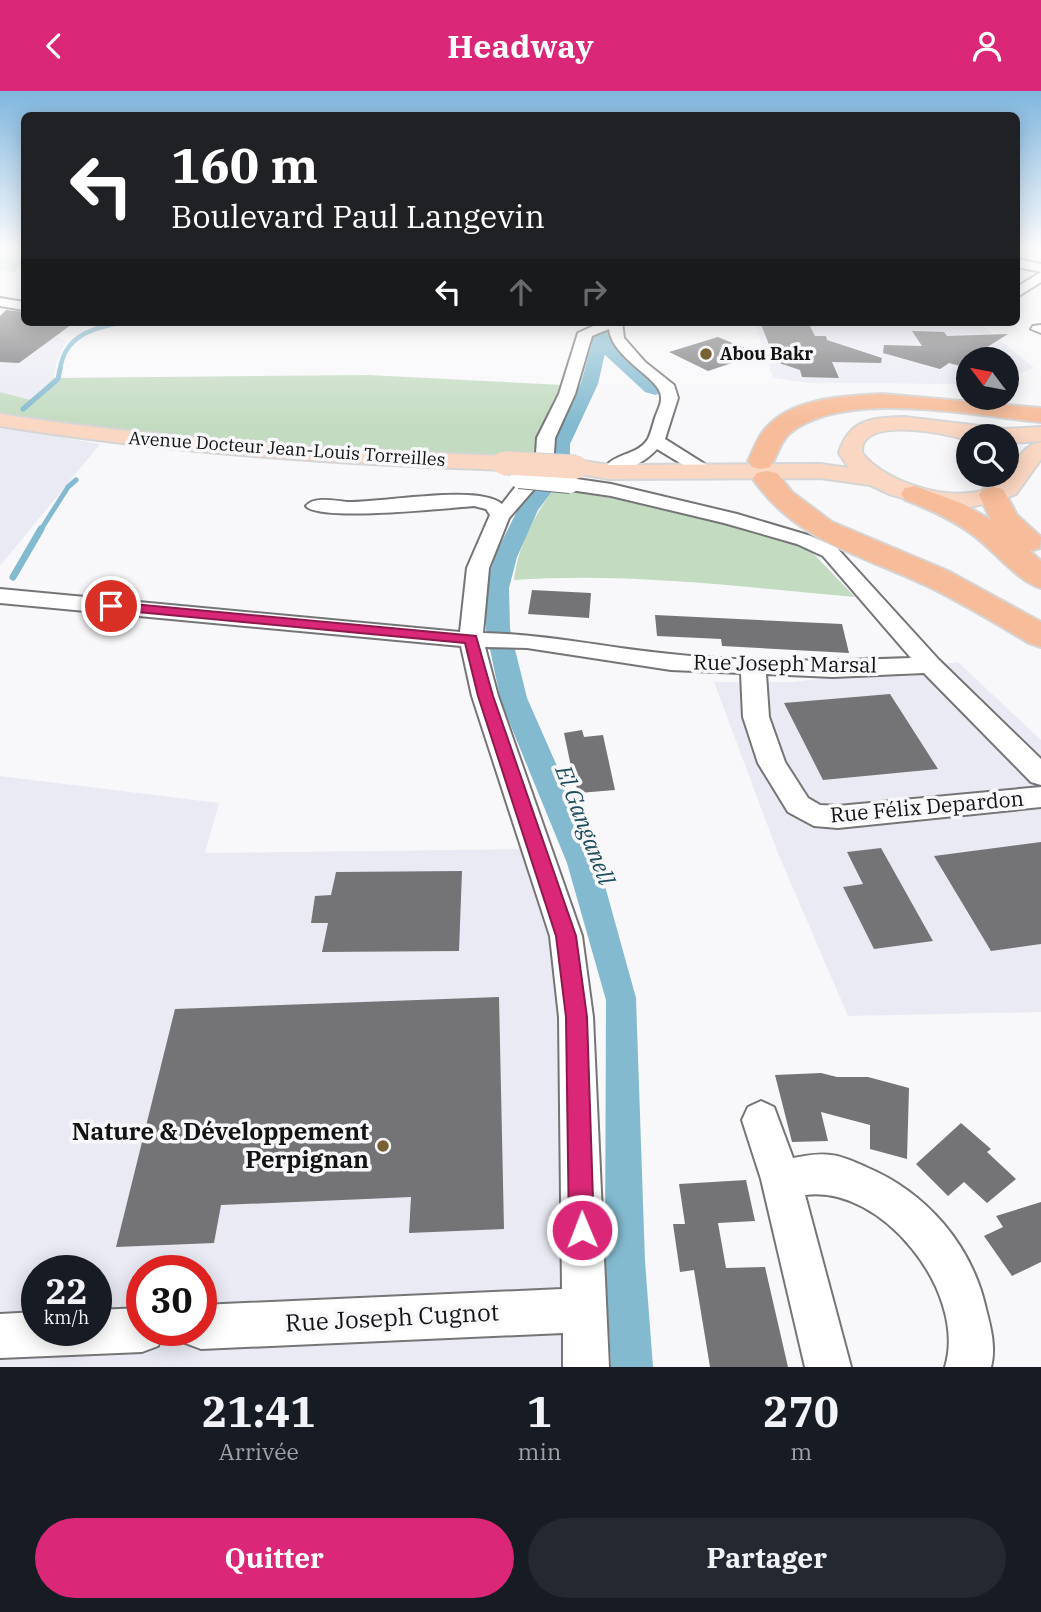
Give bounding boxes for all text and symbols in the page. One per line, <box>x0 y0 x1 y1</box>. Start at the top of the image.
text: Headway <box>447 25 594 67</box>
icon: back <box>35 27 73 65</box>
icon: person <box>968 27 1006 65</box>
text: 160 m <box>171 133 318 196</box>
icon: left <box>56 140 147 231</box>
text: Boulevard Paul Langevin <box>171 195 545 237</box>
icon: left <box>429 273 467 311</box>
icon: ahead <box>502 273 540 311</box>
icon: right <box>575 273 613 311</box>
place label: Abou Bakr <box>720 342 813 365</box>
marker: Abou Bakr <box>698 346 714 362</box>
north arrow <box>956 347 1018 409</box>
map controls <box>956 347 1019 487</box>
button: search <box>956 424 1019 487</box>
street label: Avenue Docteur Jean-Louis Torreilles <box>128 426 446 471</box>
pin <box>81 576 141 636</box>
icon: arrive <box>92 587 130 625</box>
street label: Rue Joseph Marsal <box>693 647 877 679</box>
water label: El Ganganell <box>549 760 623 889</box>
street label: Rue Félix Depardon <box>829 784 1025 828</box>
place label: Nature & Développement Perpignan <box>72 1115 369 1175</box>
marker: Nature & Développement Perpignan <box>375 1138 391 1154</box>
position arrow <box>545 1193 619 1267</box>
speed limit sign: 30 <box>126 1255 217 1346</box>
text: 22 <box>45 1268 88 1314</box>
street label: Rue Joseph Cugnot <box>284 1295 500 1339</box>
text: km/h <box>44 1306 89 1329</box>
text: 21:41 <box>202 1384 316 1439</box>
text: 1 <box>527 1384 552 1439</box>
text: 270 <box>763 1384 839 1439</box>
text: Arrivée <box>219 1436 299 1466</box>
text: min <box>518 1436 561 1466</box>
text: m <box>790 1436 812 1466</box>
button: Quitter <box>35 1518 514 1598</box>
button: Partager <box>528 1518 1006 1598</box>

